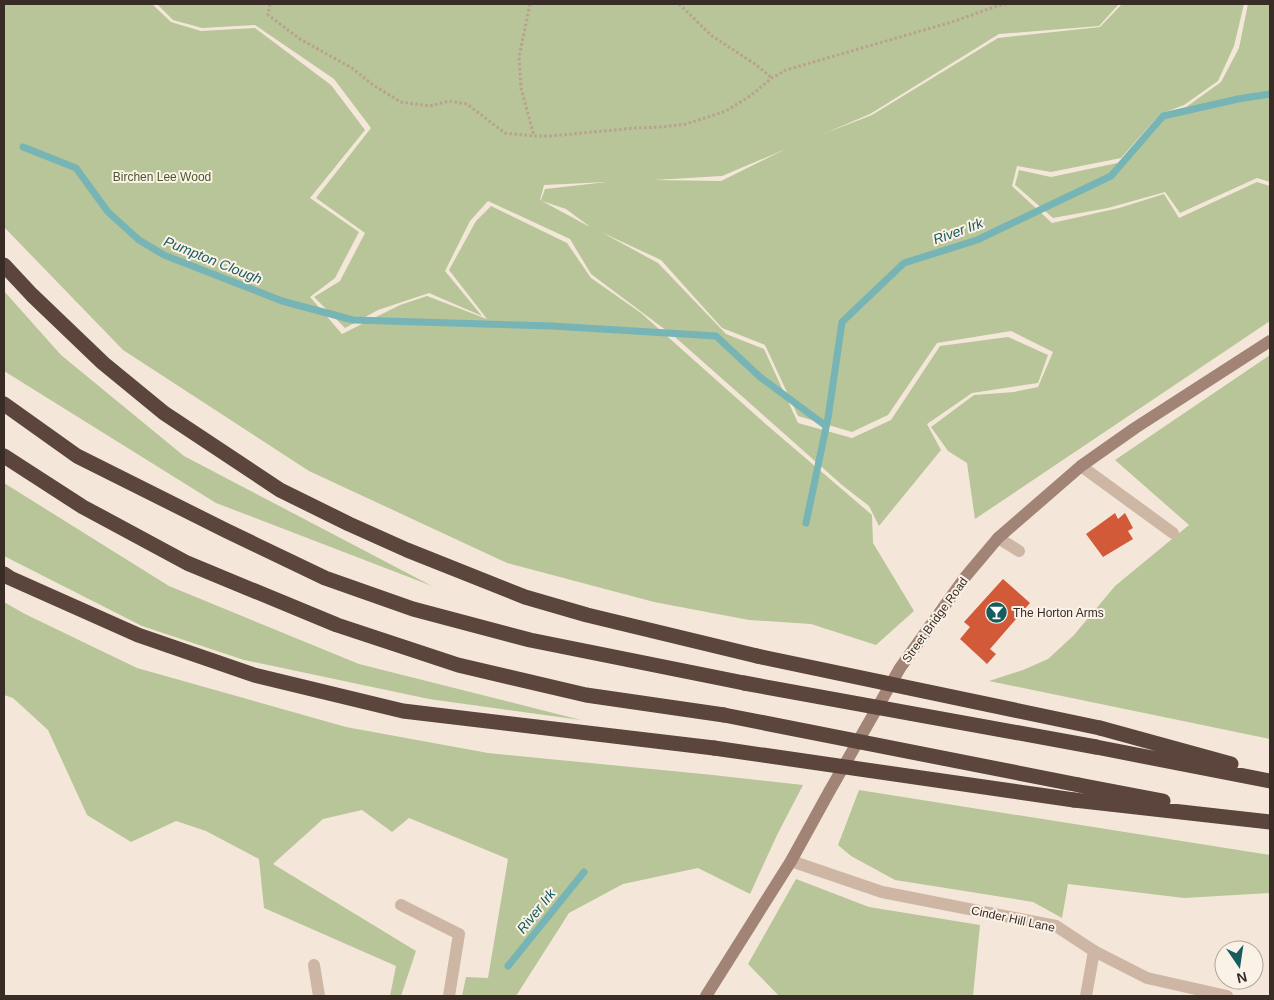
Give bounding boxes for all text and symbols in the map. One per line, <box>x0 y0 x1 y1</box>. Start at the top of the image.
park label: Birchen Lee Wood <box>113 170 211 184</box>
water label: River Irk <box>931 214 986 247</box>
water label: Pumpton Clough <box>162 233 265 287</box>
street label: Street Bridge Road <box>899 575 971 665</box>
bar icon: The Horton Arms <box>985 601 1009 625</box>
place label: The Horton Arms <box>1013 606 1104 620</box>
water label: River Irk <box>513 885 559 936</box>
street label: Cinder Hill Lane <box>970 903 1057 935</box>
north arrow <box>1214 940 1264 990</box>
text: N <box>1235 969 1249 987</box>

